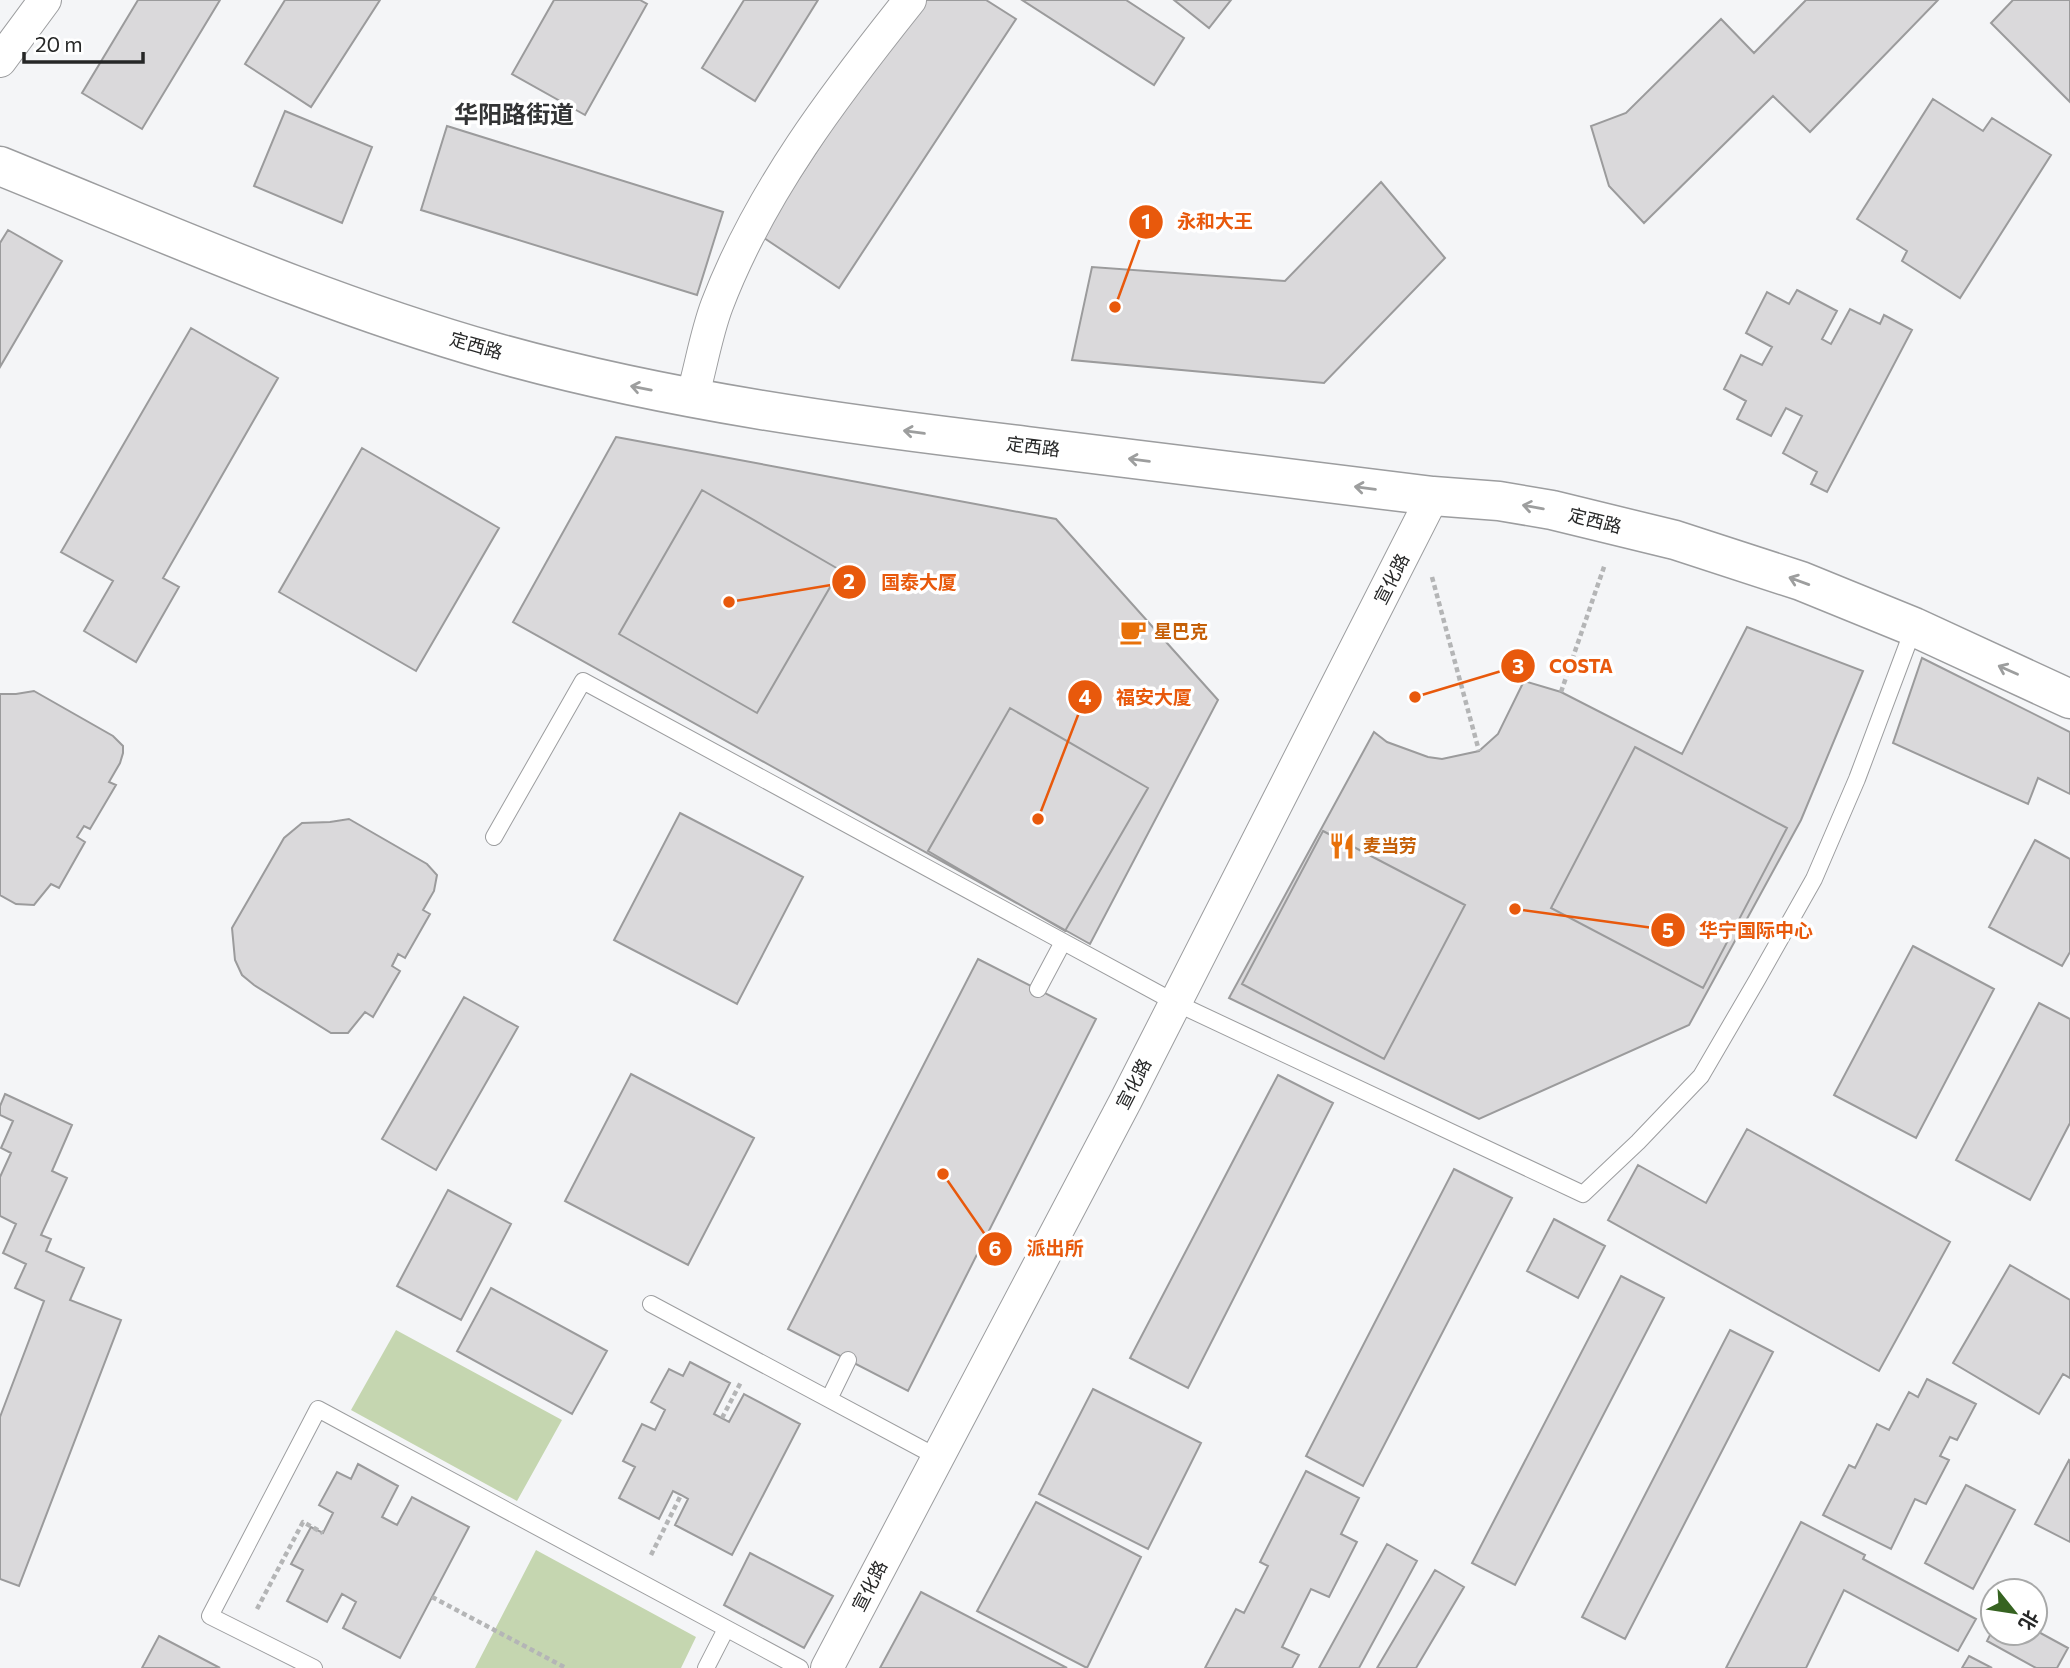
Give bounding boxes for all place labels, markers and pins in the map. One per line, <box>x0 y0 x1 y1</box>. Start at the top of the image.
callout: 永和大王 <box>1128 202 1267 242</box>
callout: 国泰大厦 <box>832 562 971 602</box>
cafe icon: 星巴克 <box>1118 617 1148 647</box>
place label: 星巴克 <box>1154 620 1208 642</box>
callout: COSTA <box>1500 646 1627 686</box>
callout: 福安大厦 <box>1067 677 1206 717</box>
restaurant icon: 麦当劳 <box>1327 831 1357 861</box>
place label: 麦当劳 <box>1363 834 1417 856</box>
callout: 华宁国际中心 <box>1650 910 1827 950</box>
callout: 派出所 <box>978 1229 1098 1269</box>

